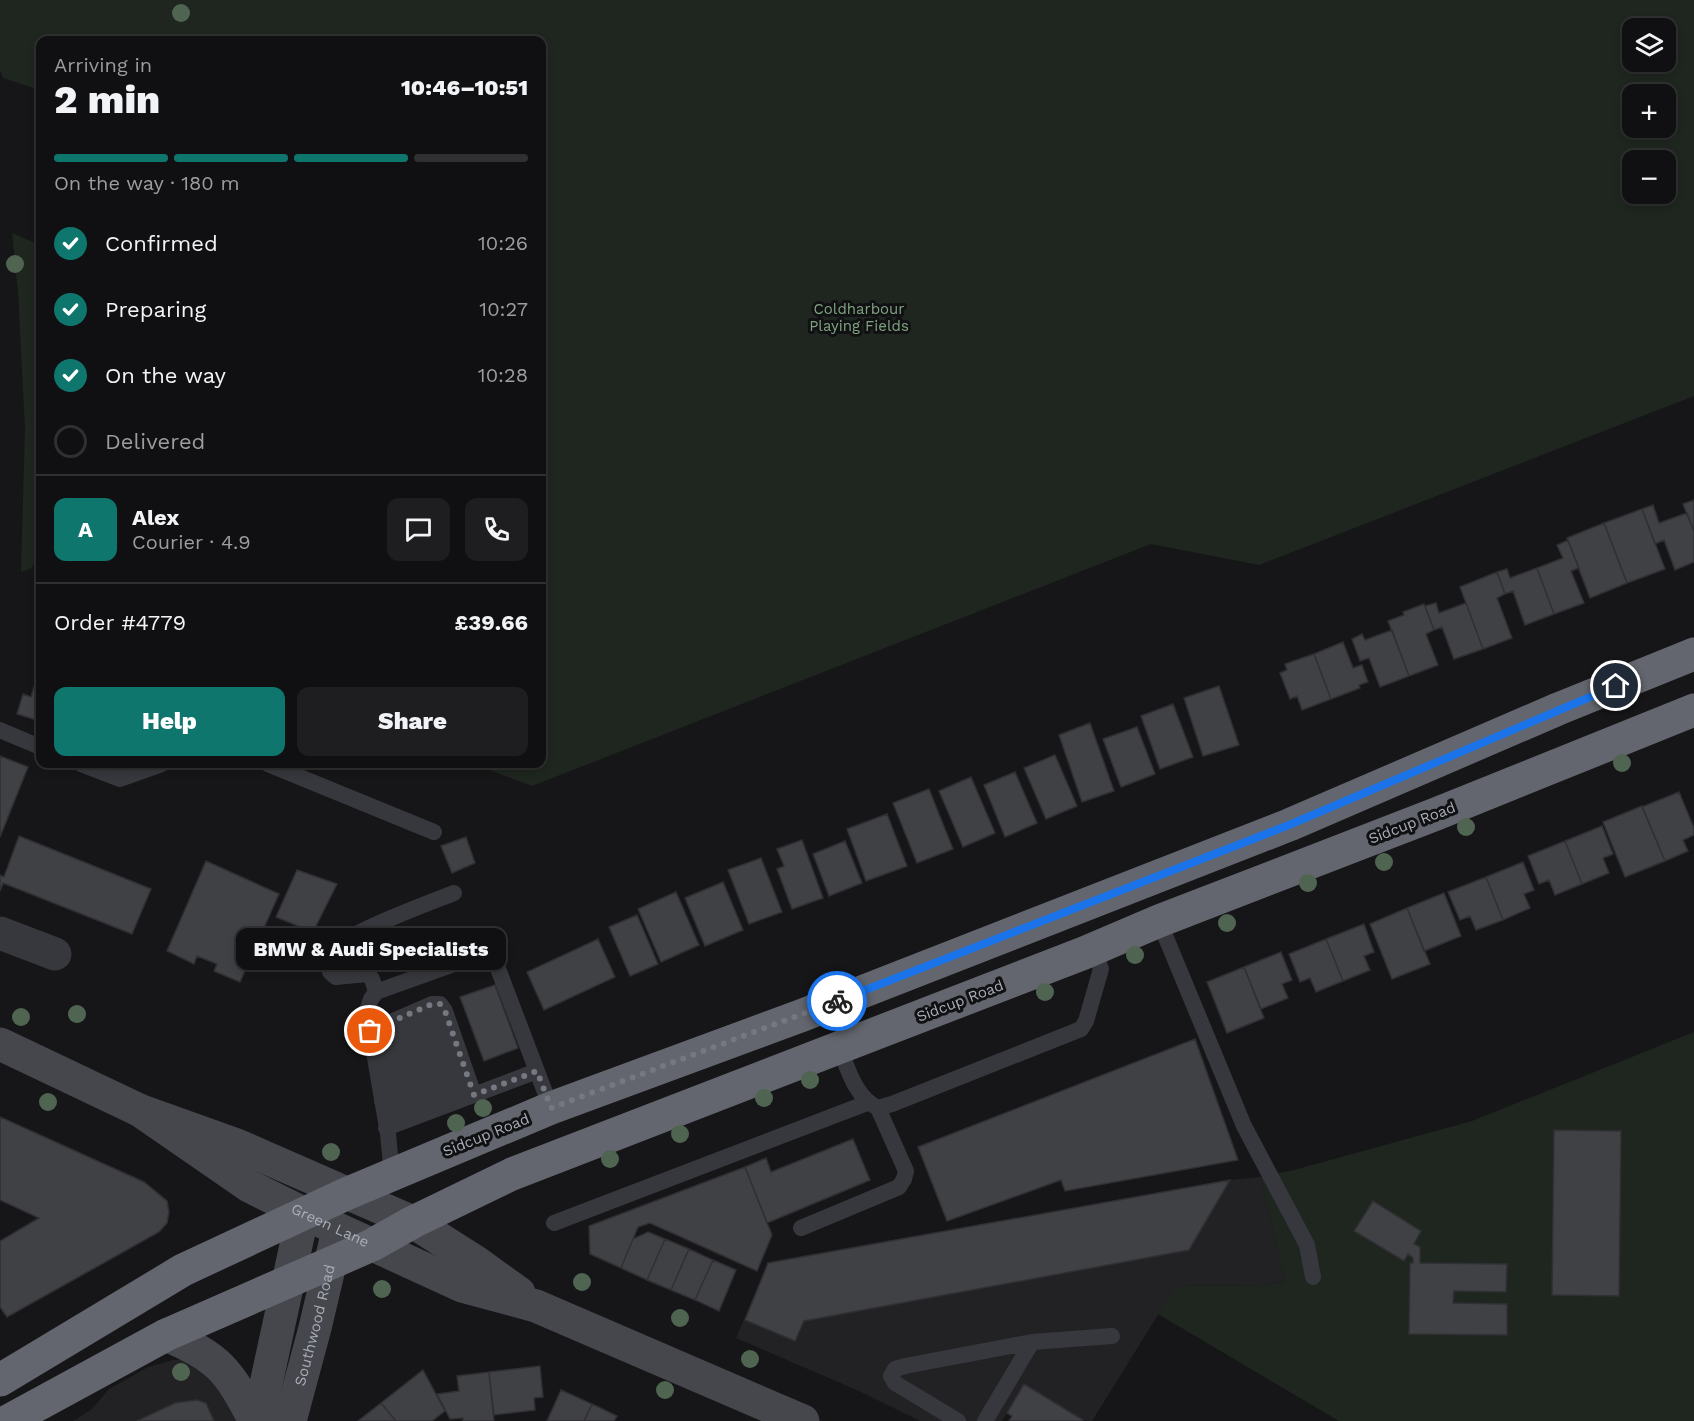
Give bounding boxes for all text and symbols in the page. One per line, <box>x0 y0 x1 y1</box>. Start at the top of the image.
map controls <box>1622 18 1676 204</box>
button: layers <box>1622 18 1676 72</box>
text: Arriving in <box>54 53 152 77</box>
text: 10:46–10:51 <box>401 75 528 100</box>
text: 2 min <box>54 77 160 122</box>
button: + <box>1622 84 1676 138</box>
button: − <box>1622 150 1676 204</box>
text: On the way · 180 m <box>54 171 240 195</box>
icon: check <box>54 227 87 260</box>
text: Confirmed <box>105 231 218 256</box>
text: 10:26 <box>478 231 528 255</box>
icon: check <box>54 293 87 326</box>
text: Preparing <box>105 297 206 322</box>
text: 10:27 <box>479 297 528 321</box>
park label: Coldharbour Playing Fields <box>809 300 909 335</box>
icon: check <box>54 359 87 392</box>
text: On the way <box>105 363 226 388</box>
text: 10:28 <box>478 363 528 387</box>
text: Delivered <box>105 429 205 454</box>
button: chat <box>387 498 450 561</box>
button: phone <box>465 498 528 561</box>
text: Alex <box>132 505 179 530</box>
text: A <box>78 517 93 542</box>
text: Courier · 4.9 <box>132 530 251 554</box>
text: Order #4779 <box>54 610 186 635</box>
text: £39.66 <box>455 610 528 635</box>
pin <box>1590 660 1641 711</box>
icon: home <box>1599 669 1632 702</box>
button: Help <box>54 687 285 756</box>
button: Share <box>297 687 528 756</box>
street label: Sidcup Road <box>1366 798 1458 848</box>
callout: BMW & Audi Specialists <box>235 929 505 971</box>
text: BMW & Audi Specialists <box>254 937 488 961</box>
courier <box>807 971 867 1031</box>
street label: Sidcup Road <box>914 976 1006 1026</box>
icon: bike <box>821 985 854 1018</box>
pin <box>344 1005 395 1056</box>
icon: bag <box>353 1014 386 1047</box>
street label: Sidcup Road <box>440 1109 532 1161</box>
street label: Green Lane <box>288 1200 372 1251</box>
street label: Southwood Road <box>291 1263 339 1388</box>

